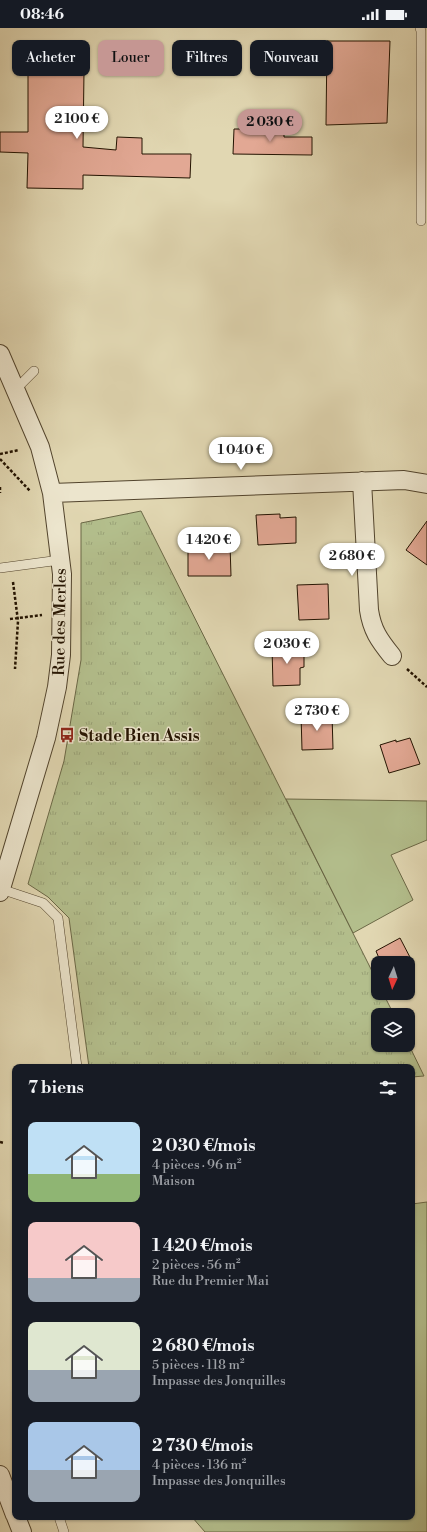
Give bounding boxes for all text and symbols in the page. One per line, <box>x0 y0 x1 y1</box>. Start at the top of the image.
text: 08:46 <box>20 5 64 24</box>
chip: Acheter <box>12 40 90 76</box>
chip: Louer <box>98 40 164 76</box>
chip: Filtres <box>172 40 242 76</box>
chip: Nouveau <box>250 40 333 76</box>
pin: 2 100 € <box>40 106 114 140</box>
pin: 2 030 € <box>233 109 307 143</box>
text: 2 100 € <box>54 111 100 127</box>
text: 2 030 € <box>246 114 294 130</box>
pin: 1 040 € <box>204 437 278 471</box>
text: 1 040 € <box>218 442 264 458</box>
pin: 1 420 € <box>172 527 246 561</box>
text: 1 420 € <box>186 532 232 548</box>
pin: 2 680 € <box>315 543 389 577</box>
text: 2 680 € <box>329 548 375 564</box>
street label: Rue des Merles <box>49 568 71 676</box>
pin: 2 030 € <box>250 631 324 665</box>
text: 2 030 € <box>263 636 311 652</box>
pin: 2 730 € <box>280 698 354 732</box>
text: 2 730 € <box>294 703 340 719</box>
bus stop icon: Stade Bien Assis <box>58 726 76 744</box>
place label: Stade Bien Assis <box>79 726 200 746</box>
north arrow <box>371 956 415 1000</box>
map controls <box>371 956 415 1052</box>
button: layers <box>371 1008 415 1052</box>
text: 7 biens <box>28 1077 84 1099</box>
icon: filters <box>377 1077 399 1099</box>
text: 2 030 €/mois <box>152 1135 256 1157</box>
icon: home <box>60 1138 108 1186</box>
text: 4 pièces · 96 m² <box>152 1157 242 1173</box>
text: Maison <box>152 1173 195 1189</box>
text: 1 420 €/mois <box>152 1235 252 1257</box>
icon: home <box>60 1238 108 1286</box>
text: 2 pièces · 56 m² <box>152 1257 240 1273</box>
text: Rue du Premier Mai <box>152 1273 269 1289</box>
text: 2 680 €/mois <box>152 1335 254 1357</box>
icon: home <box>60 1338 108 1386</box>
text: 5 pièces · 118 m² <box>152 1357 245 1373</box>
text: Impasse des Jonquilles <box>152 1373 286 1389</box>
text: 2 730 €/mois <box>152 1435 253 1457</box>
icon: home <box>60 1438 108 1486</box>
text: 4 pièces · 136 m² <box>152 1457 246 1473</box>
text: Impasse des Jonquilles <box>152 1473 286 1489</box>

